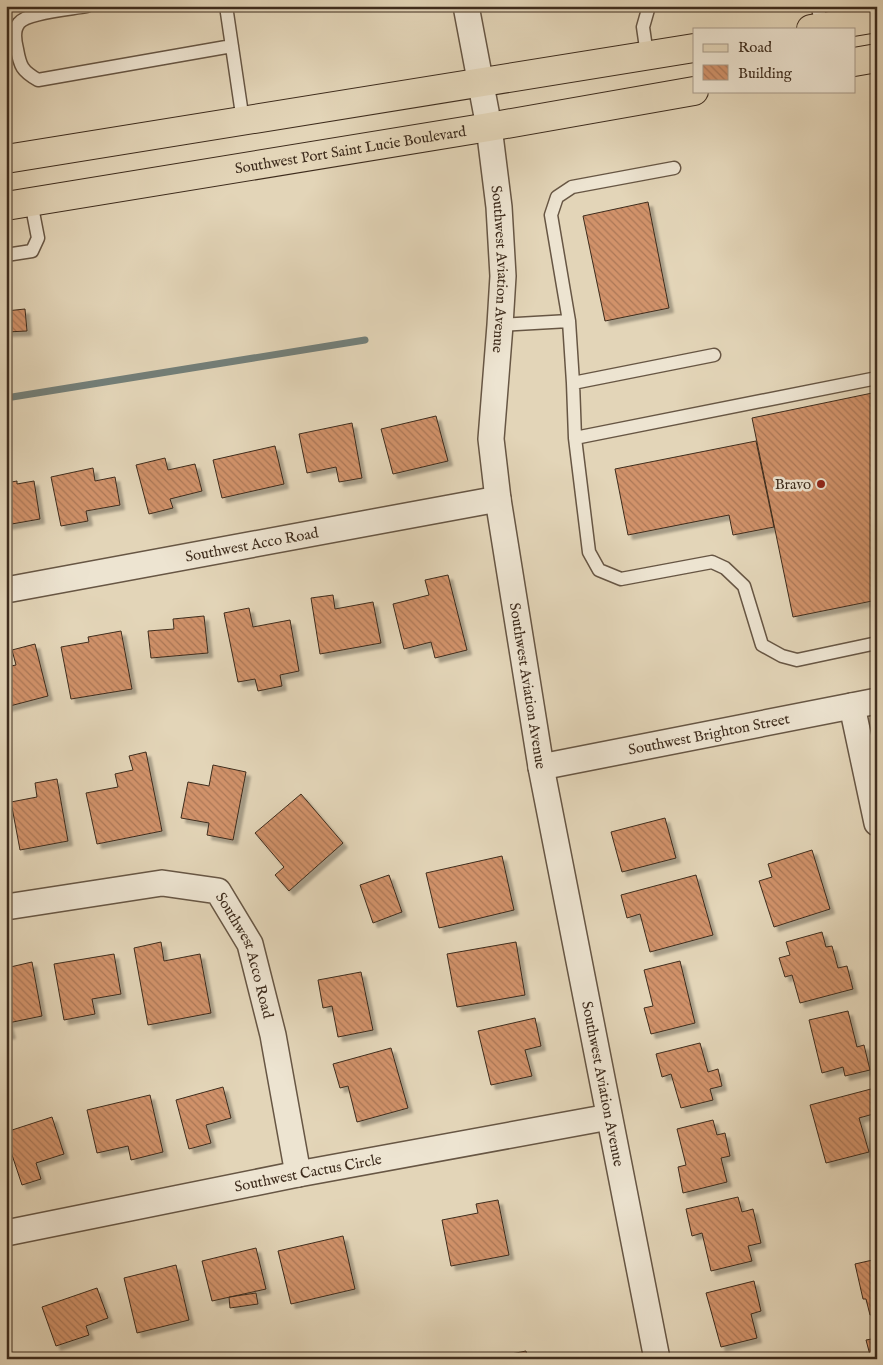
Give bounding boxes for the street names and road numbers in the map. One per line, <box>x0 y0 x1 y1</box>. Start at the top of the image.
street label: Southwest Port Saint Lucie Boulevard <box>233 122 469 178</box>
street label: Southwest Aviation Avenue <box>486 184 512 354</box>
street label: Southwest Acco Road <box>184 523 321 567</box>
street label: Southwest Aviation Avenue <box>505 601 550 771</box>
street label: Southwest Brighton Street <box>627 709 791 760</box>
street label: Southwest Acco Road <box>211 889 278 1021</box>
street label: Southwest Aviation Avenue <box>577 1000 628 1168</box>
street label: Southwest Cactus Circle <box>233 1150 383 1197</box>

